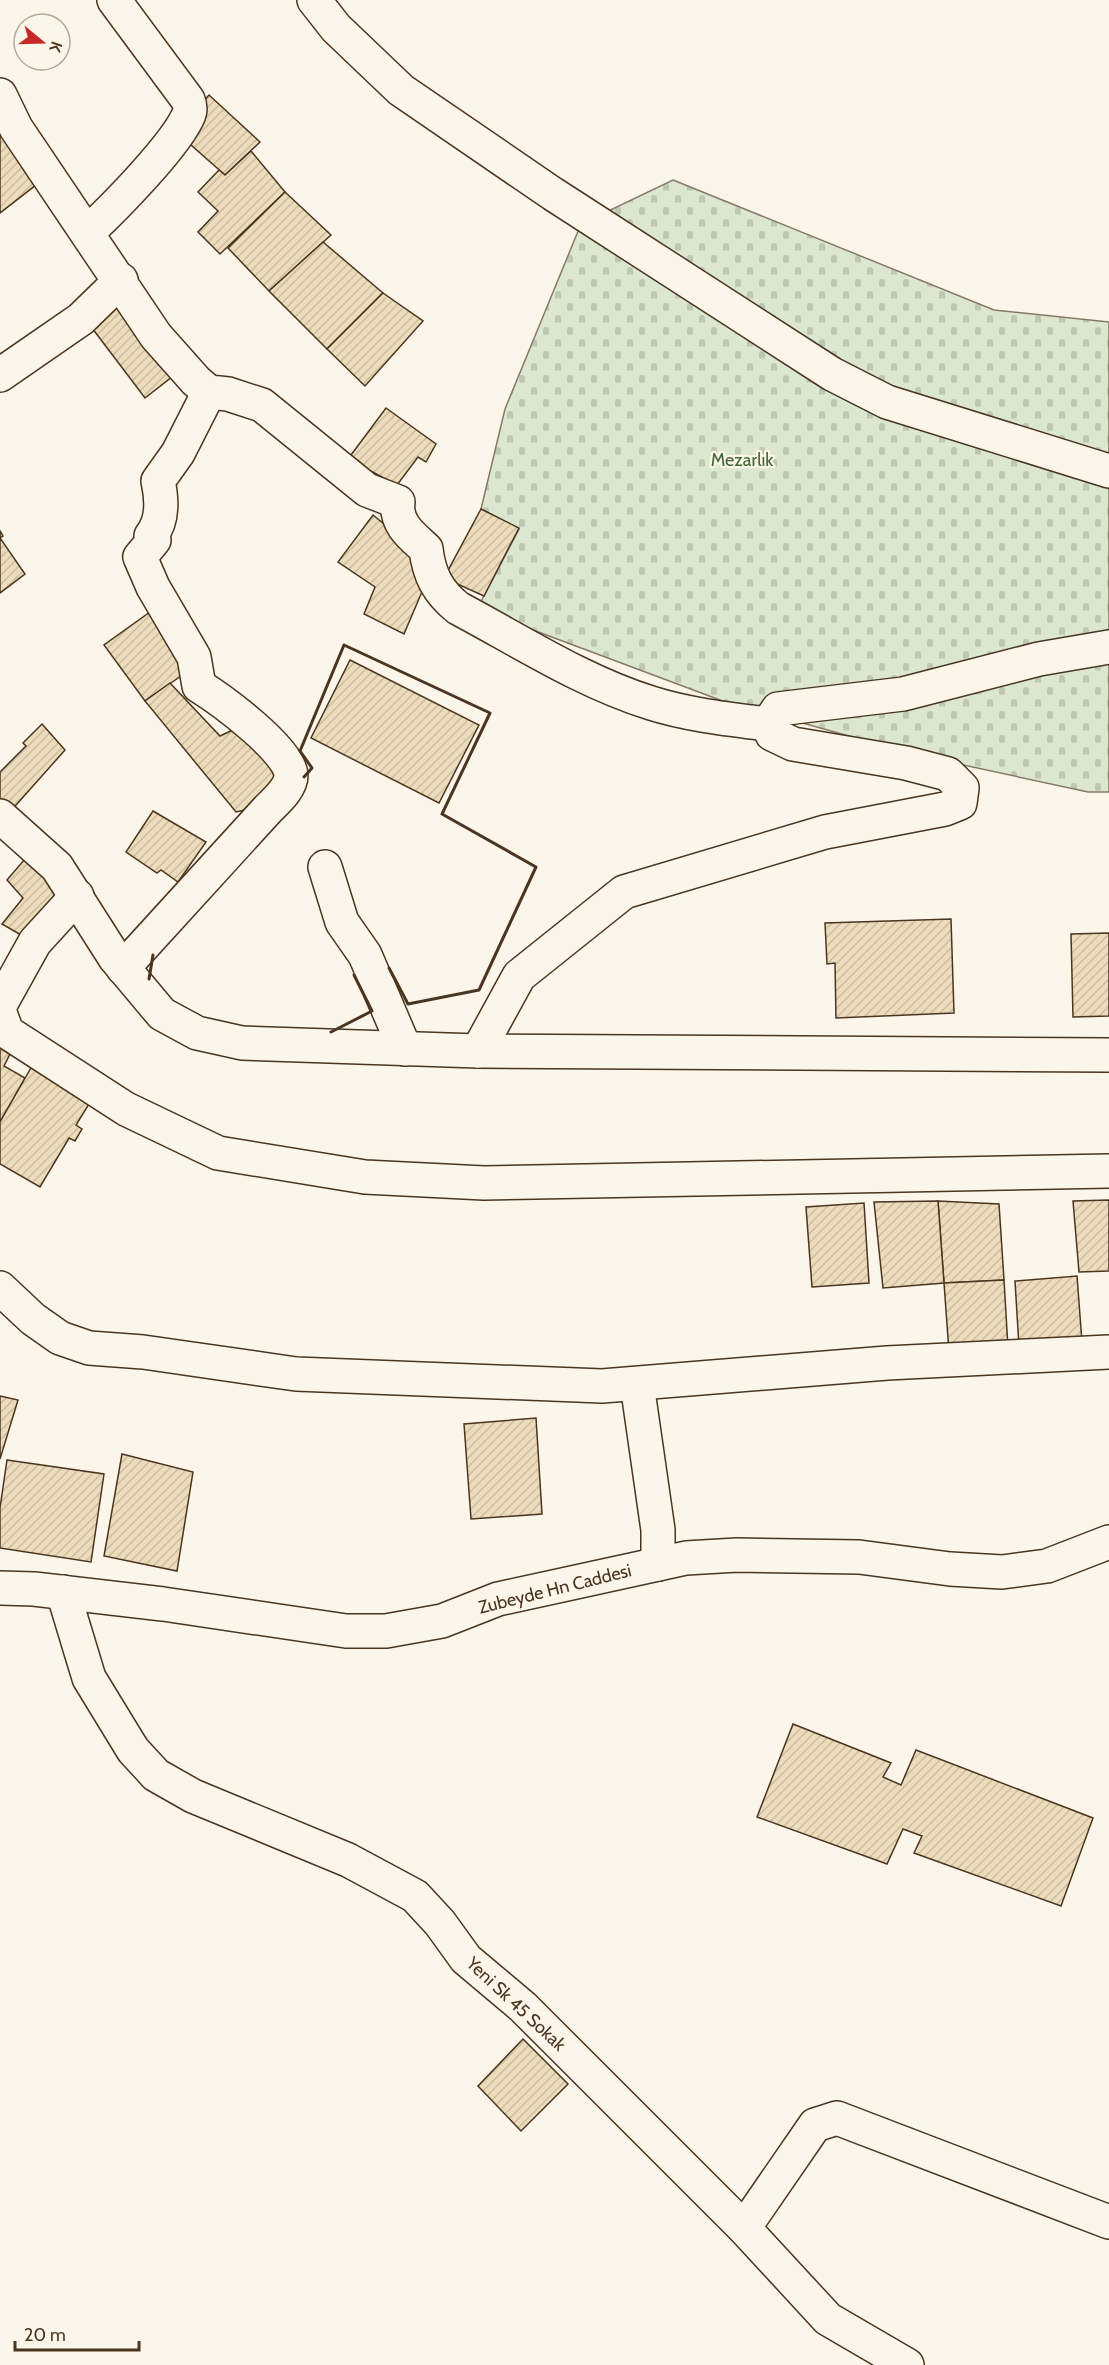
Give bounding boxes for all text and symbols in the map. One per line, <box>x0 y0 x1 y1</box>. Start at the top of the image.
north arrow <box>12 12 72 72</box>
text: K <box>45 39 66 55</box>
park label: Mezarlık <box>711 449 774 471</box>
street label: Zubeyde Hn Caddesi <box>476 1559 634 1619</box>
street label: Yeni Sk 45 Sokak <box>461 1952 571 2056</box>
scale bar <box>15 2314 140 2352</box>
text: 20 m <box>24 2324 66 2346</box>

